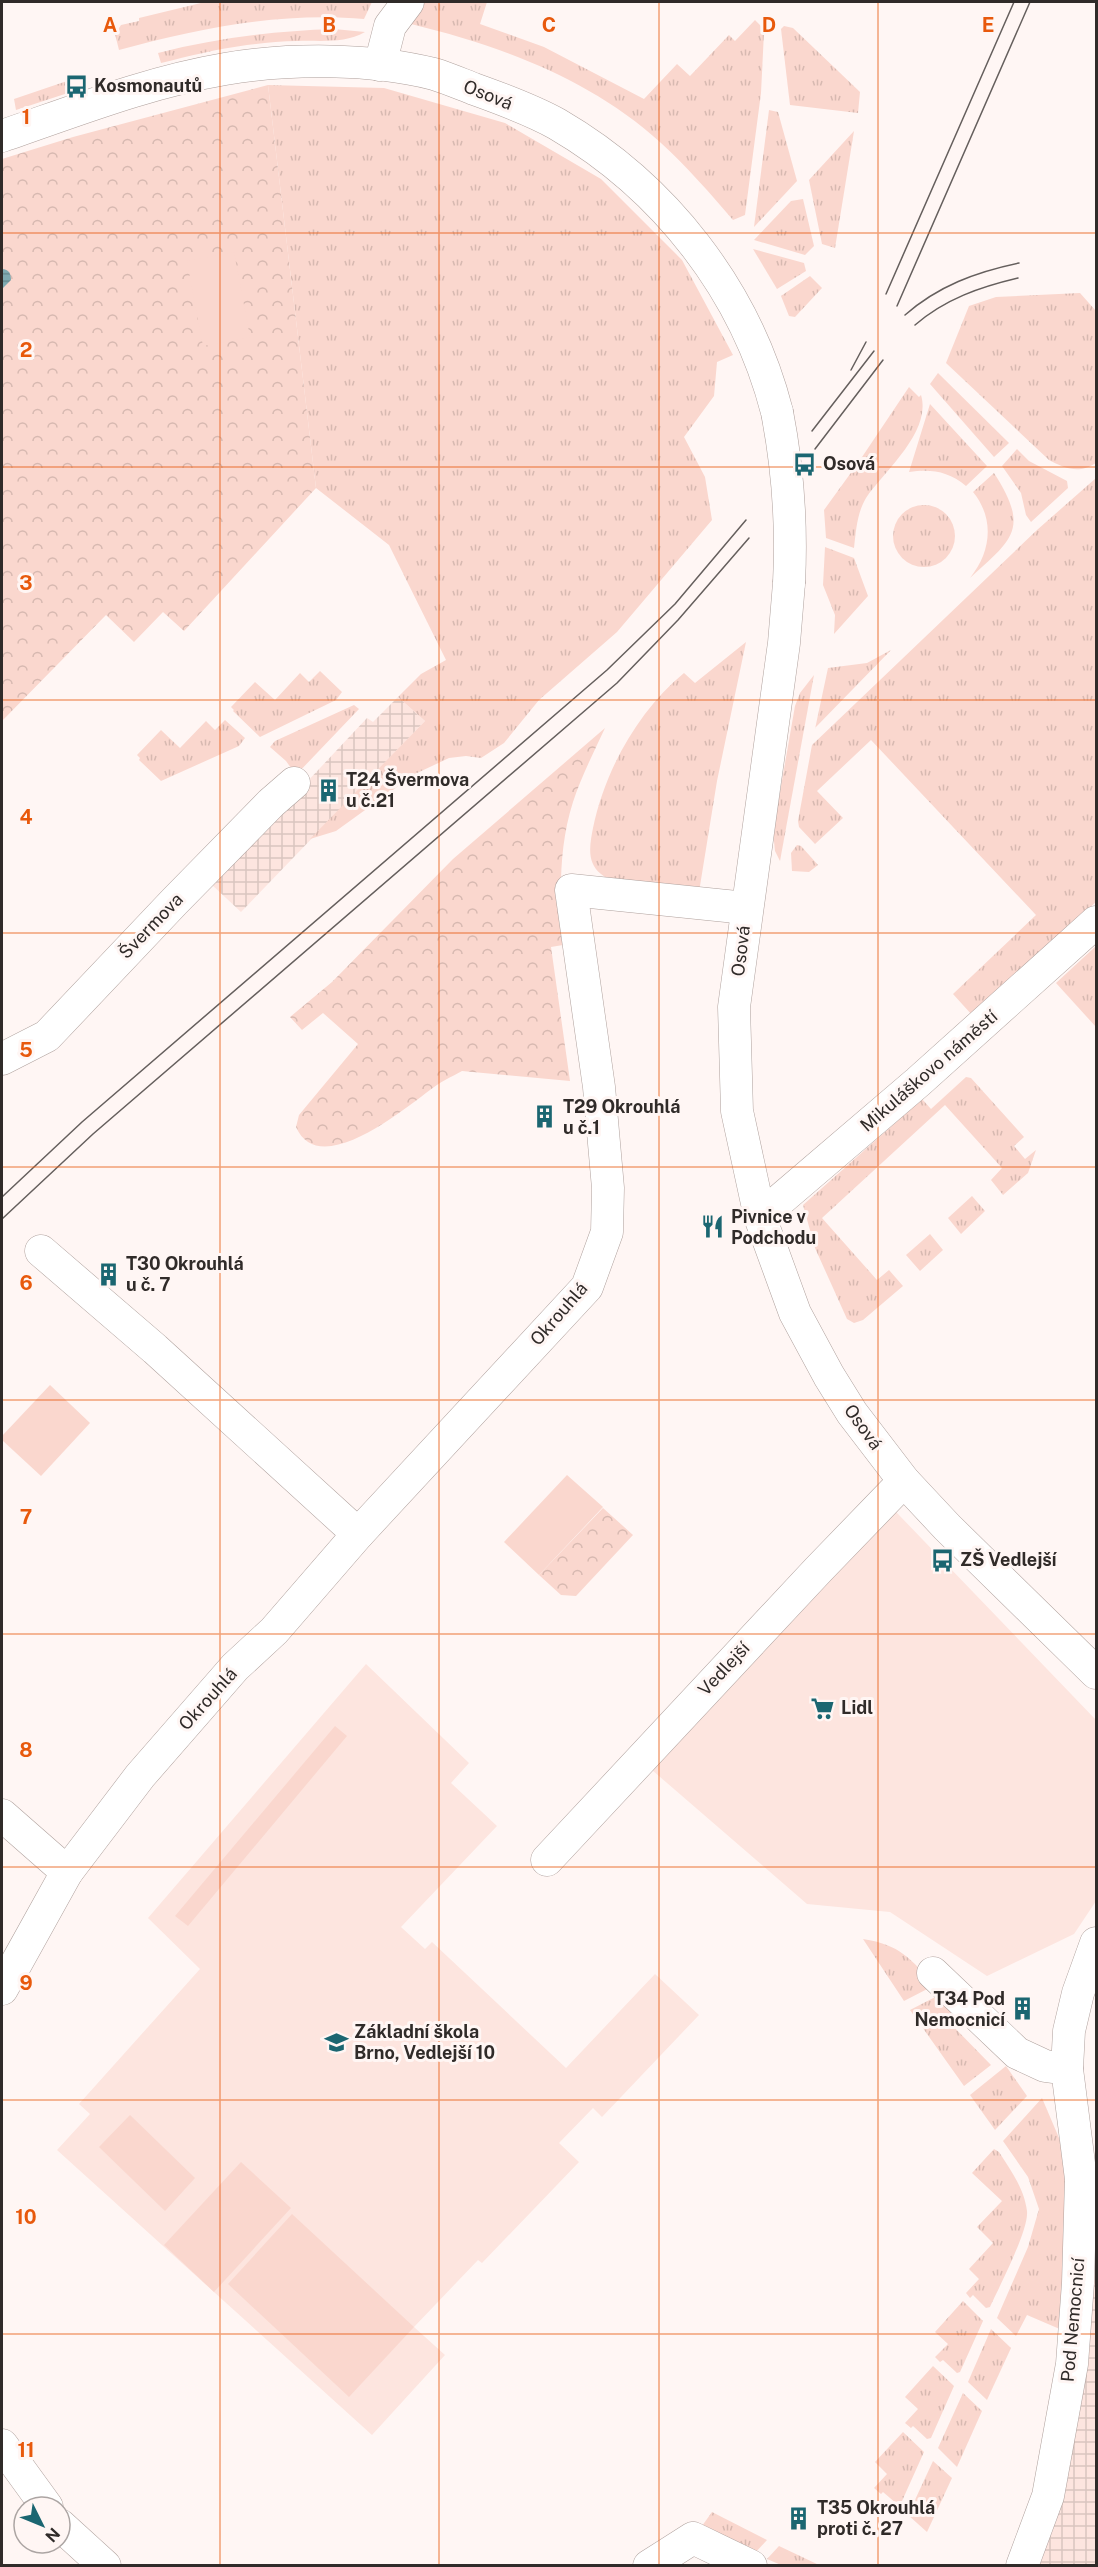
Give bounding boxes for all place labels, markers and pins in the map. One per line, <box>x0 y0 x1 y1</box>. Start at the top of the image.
bus stop icon: Kosmonautů <box>63 73 89 99</box>
place label: Kosmonautů <box>94 75 202 96</box>
bus stop icon: Osová <box>792 451 818 477</box>
place label: Osová <box>823 453 875 474</box>
place label: T24 Švermova u č.21 <box>346 768 469 811</box>
building icon: T24 Švermova u č.21 <box>315 777 341 803</box>
place label: T29 Okrouhlá u č.1 <box>563 1096 680 1138</box>
building icon: T29 Okrouhlá u č.1 <box>532 1104 558 1130</box>
place label: Pivnice v Podchodu <box>731 1206 816 1248</box>
restaurant icon: Pivnice v Podchodu <box>700 1214 726 1240</box>
place label: T30 Okrouhlá u č. 7 <box>126 1253 244 1295</box>
building icon: T30 Okrouhlá u č. 7 <box>95 1261 121 1287</box>
bus stop icon: ZŠ Vedlejší <box>929 1547 955 1573</box>
place label: ZŠ Vedlejší <box>960 1548 1058 1570</box>
supermarket icon: Lidl <box>810 1695 836 1721</box>
place label: Lidl <box>841 1697 873 1718</box>
place label: T34 Pod Nemocnicí <box>914 1988 1006 2030</box>
building icon: T34 Pod Nemocnicí <box>1010 1996 1036 2022</box>
place label: Základní škola Brno, Vedlejší 10 <box>354 2021 495 2063</box>
school or university icon: Základní škola Brno, Vedlejší 10 <box>323 2029 349 2055</box>
place label: T35 Okrouhlá proti č. 27 <box>817 2497 935 2539</box>
building icon: T35 Okrouhlá proti č. 27 <box>786 2505 812 2531</box>

